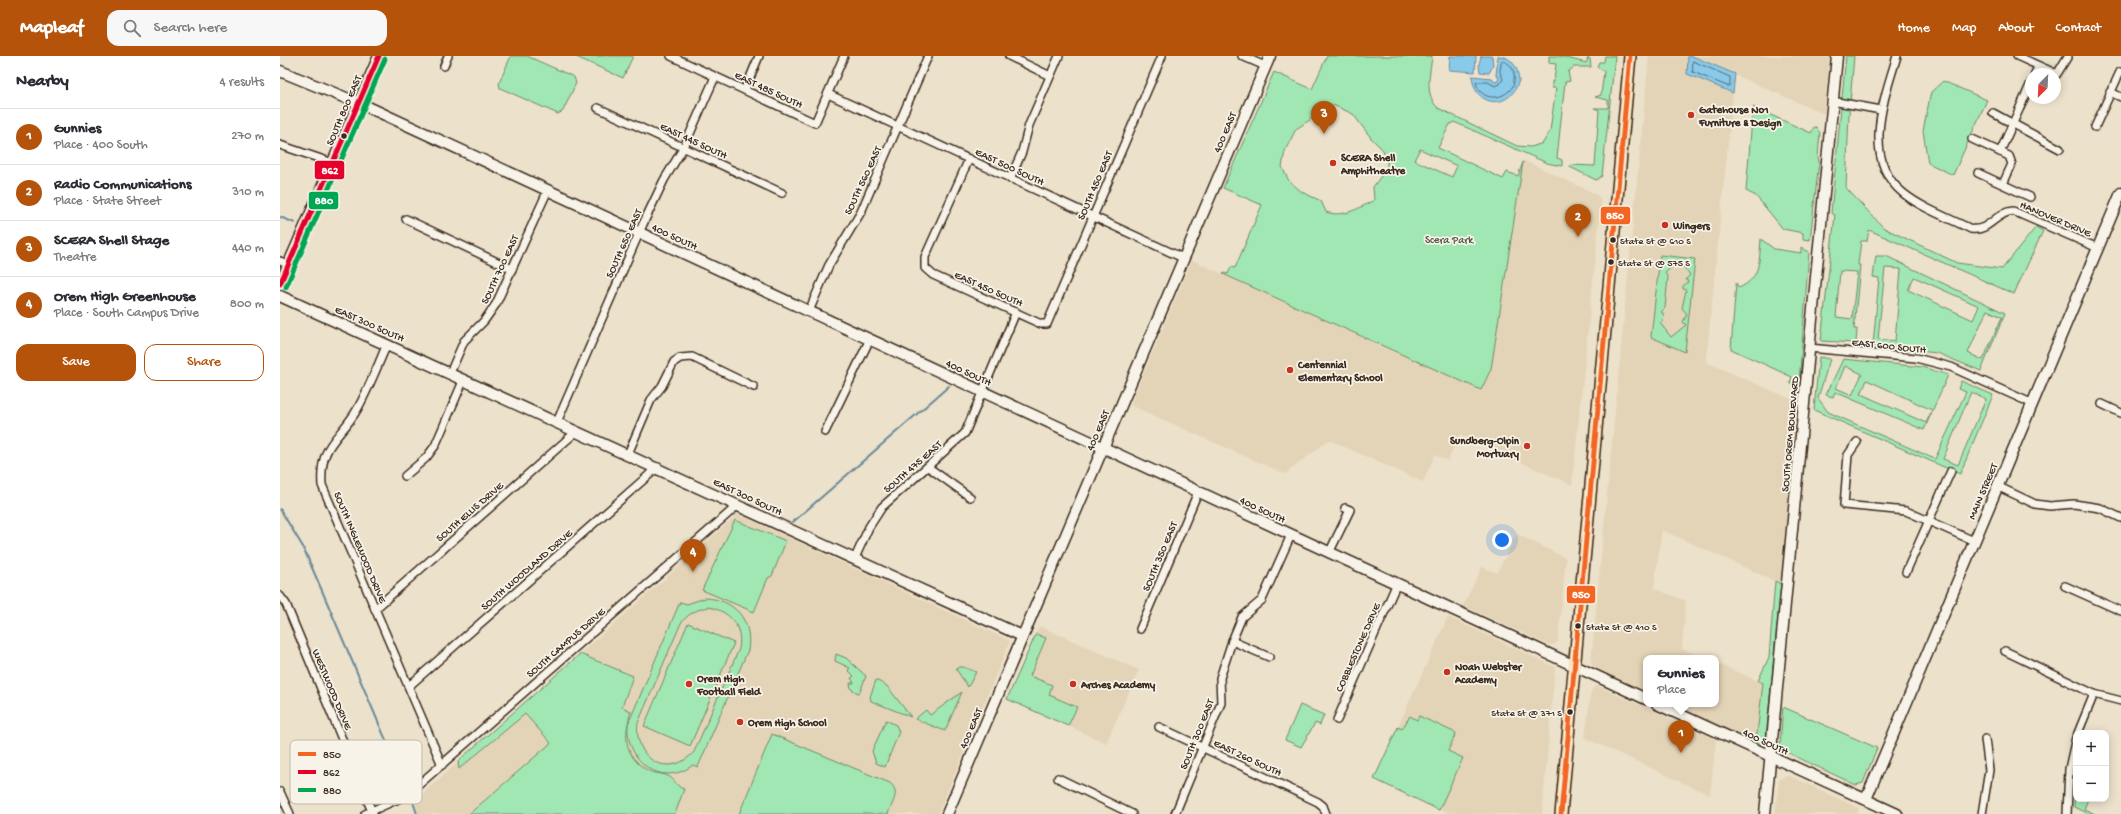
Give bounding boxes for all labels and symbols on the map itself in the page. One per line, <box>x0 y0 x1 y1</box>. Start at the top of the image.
north arrow <box>2025 68 2061 104</box>
street label: EAST 485 SOUTH <box>732 70 805 112</box>
street label: SOUTH 800 EAST <box>325 73 365 148</box>
pin: 3 <box>1311 101 1337 134</box>
place label: Gatehouse No1 Furniture & Design <box>1698 104 1782 131</box>
street label: 400 EAST <box>1212 110 1240 155</box>
marker: Gatehouse No1 Furniture & Design <box>1686 110 1696 120</box>
street label: EAST 445 SOUTH <box>658 121 729 163</box>
unlabelled marker <box>339 131 349 141</box>
street label: SOUTH 560 EAST <box>843 144 885 217</box>
street label: EAST 500 SOUTH <box>973 147 1046 189</box>
street label: SOUTH 450 EAST <box>1076 149 1116 222</box>
place label: SCERA Shell Amphitheatre <box>1340 153 1407 178</box>
marker: SCERA Shell Amphitheatre <box>1328 158 1338 168</box>
line badge: 862 <box>314 160 345 180</box>
text: 862 <box>322 166 339 178</box>
line badge: 880 <box>308 191 339 210</box>
text: 880 <box>315 196 334 208</box>
street label: HANOVER DRIVE <box>2018 199 2094 241</box>
pin: 2 <box>1565 204 1591 237</box>
line badge: 850 <box>1600 206 1631 225</box>
street label: SOUTH 650 EAST <box>604 207 646 280</box>
text: 850 <box>1606 211 1625 223</box>
marker: Wingers <box>1660 220 1670 230</box>
place label: Wingers <box>1672 221 1711 234</box>
street label: 400 SOUTH <box>649 222 699 254</box>
street label: SOUTH 700 EAST <box>480 233 522 306</box>
park label: Scera Park <box>1425 235 1474 247</box>
marker: State St @ 610 S <box>1608 235 1618 245</box>
place label: State St @ 610 S <box>1620 236 1691 248</box>
marker: State St @ 575 S <box>1606 257 1616 267</box>
place label: State St @ 575 S <box>1618 258 1690 270</box>
street label: EAST 450 SOUTH <box>952 269 1025 311</box>
street label: EAST 300 SOUTH <box>333 304 406 346</box>
street label: EAST 600 SOUTH <box>1851 337 1927 357</box>
street label: 400 SOUTH <box>943 358 993 390</box>
place label: Centennial Elementary School <box>1297 359 1383 385</box>
marker: Centennial Elementary School <box>1285 365 1295 375</box>
street label: SOUTH OREM BOULEVARD <box>1780 375 1802 492</box>
street label: 400 EAST <box>1085 408 1113 453</box>
place label: Sundberg-Olpin Mortuary <box>1450 436 1520 461</box>
street label: SOUTH 475 EAST <box>882 438 945 496</box>
marker: Sundberg-Olpin Mortuary <box>1522 441 1532 451</box>
street label: MAIN STREET <box>1967 461 2001 522</box>
street label: EAST 300 SOUTH <box>711 477 784 519</box>
street label: SOUTH ELLIS DRIVE <box>434 479 507 545</box>
street label: SOUTH INGLEWOOD DRIVE <box>330 490 389 606</box>
street label: 400 SOUTH <box>1237 495 1287 527</box>
street label: SOUTH 350 EAST <box>1141 520 1181 593</box>
street label: SOUTH WOODLAND DRIVE <box>479 527 576 613</box>
your location <box>1492 530 1512 550</box>
pin: 4 <box>680 539 706 572</box>
line badge: 850 <box>1566 585 1596 604</box>
text: 850 <box>1572 590 1591 602</box>
street label: COBBLESTONE DRIVE <box>1334 601 1384 694</box>
street label: SOUTH CAMPUS DRIVE <box>525 605 609 681</box>
marker: State St @ 410 S <box>1573 621 1583 631</box>
place label: State St @ 410 S <box>1586 622 1657 634</box>
street label: WESTWOOD DRIVE <box>309 648 354 733</box>
place label: Noah Webster Academy <box>1454 661 1523 687</box>
marker: Noah Webster Academy <box>1442 667 1452 677</box>
place label: Orem High Football Field <box>696 674 762 699</box>
marker: Orem High Football Field <box>684 679 694 689</box>
marker: Arches Academy <box>1068 679 1078 689</box>
place label: Arches Academy <box>1080 680 1156 692</box>
street label: SOUTH 300 EAST <box>1178 697 1218 772</box>
street label: 400 EAST <box>958 706 986 751</box>
marker: State St @ 371 S <box>1565 707 1575 717</box>
place label: State St @ 371 S <box>1491 708 1562 720</box>
marker: Orem High School <box>735 717 745 727</box>
place label: Orem High School <box>748 718 827 731</box>
pin: 1 <box>1668 720 1694 753</box>
street label: 400 SOUTH <box>1740 727 1790 759</box>
street label: EAST 260 SOUTH <box>1211 738 1284 780</box>
legend <box>290 740 422 804</box>
text: 850 <box>323 750 341 762</box>
text: 862 <box>323 768 341 780</box>
text: 880 <box>323 786 341 798</box>

